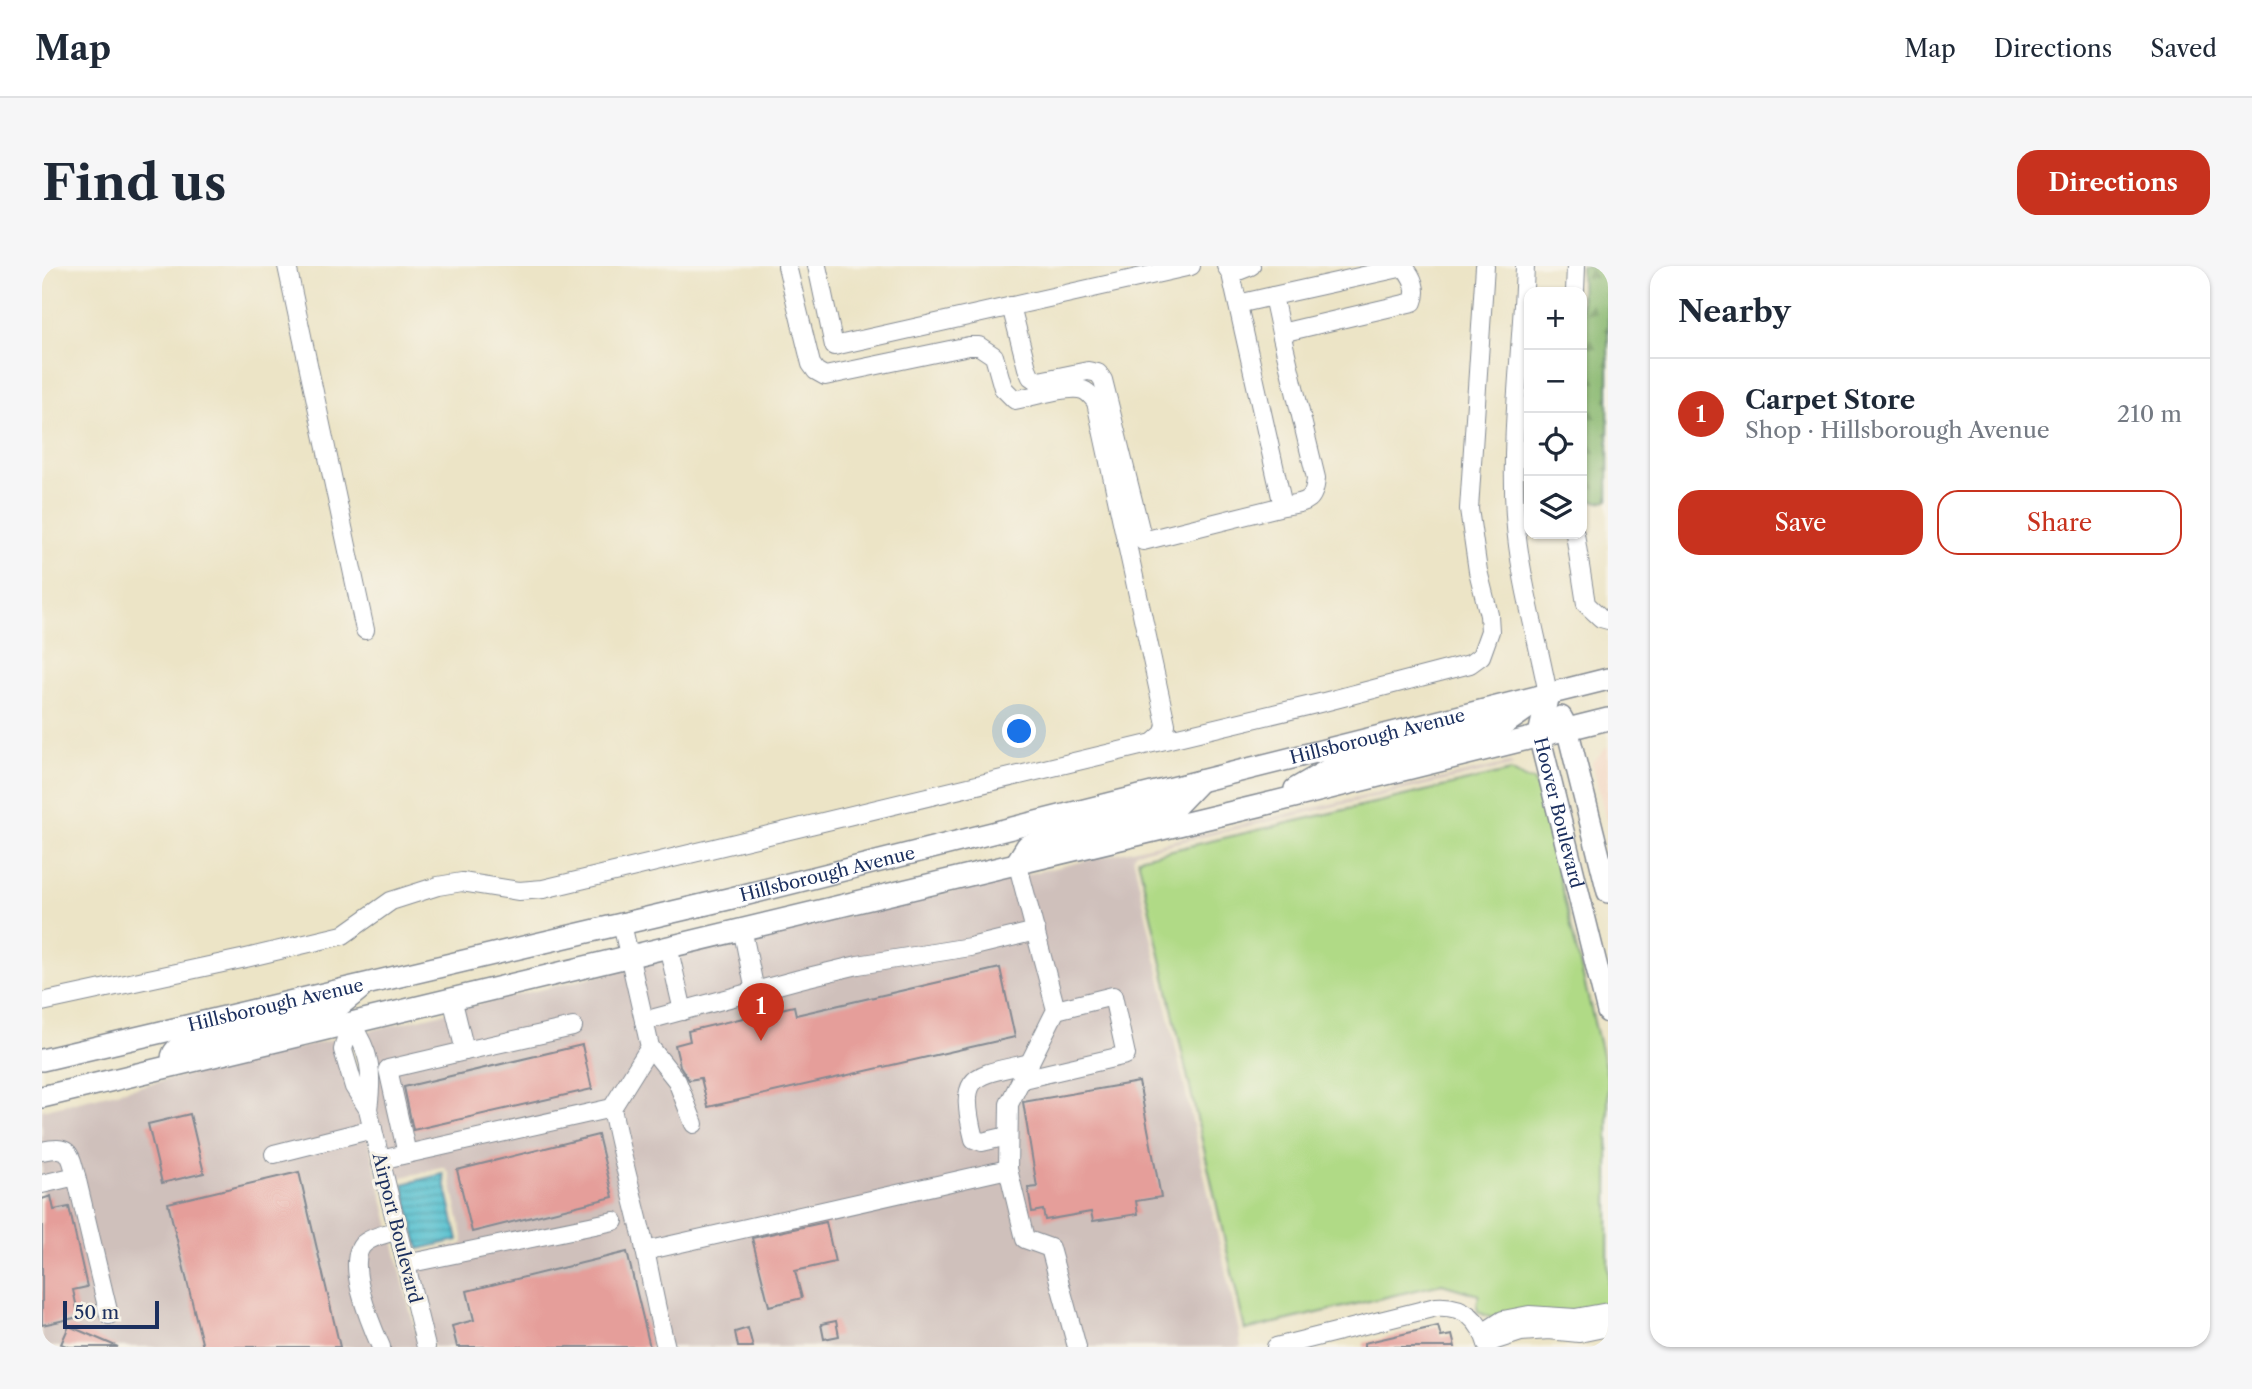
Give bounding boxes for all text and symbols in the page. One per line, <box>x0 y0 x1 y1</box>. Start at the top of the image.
text: Map <box>35 28 111 69</box>
text: Map <box>1904 34 1956 63</box>
text: Directions <box>1994 34 2112 63</box>
text: Saved <box>2150 34 2217 63</box>
button: Directions <box>2017 150 2210 215</box>
text: Find us <box>42 152 226 213</box>
map controls <box>1524 287 1587 539</box>
button: + <box>1524 287 1587 350</box>
text: Nearby <box>1678 293 1791 330</box>
button: − <box>1524 350 1587 413</box>
text: Carpet Store <box>1745 384 1915 416</box>
text: 1 <box>1696 400 1706 428</box>
text: 210 m <box>2117 400 2182 428</box>
button: locate <box>1524 413 1587 476</box>
text: Shop · Hillsborough Avenue <box>1745 416 2050 444</box>
button: layers <box>1524 476 1587 539</box>
button: Save <box>1678 490 1923 555</box>
button: Share <box>1937 490 2182 555</box>
street label: Hillsborough Avenue <box>1287 704 1467 769</box>
your location <box>1002 714 1036 748</box>
street label: Hoover Boulevard <box>1529 735 1588 890</box>
street label: Hillsborough Avenue <box>737 842 917 907</box>
street label: Hillsborough Avenue <box>186 974 366 1036</box>
pin: 1 <box>738 983 784 1041</box>
street label: Airport Boulevard <box>367 1150 426 1305</box>
scale bar <box>63 1298 159 1330</box>
text: 50 m <box>74 1301 119 1324</box>

